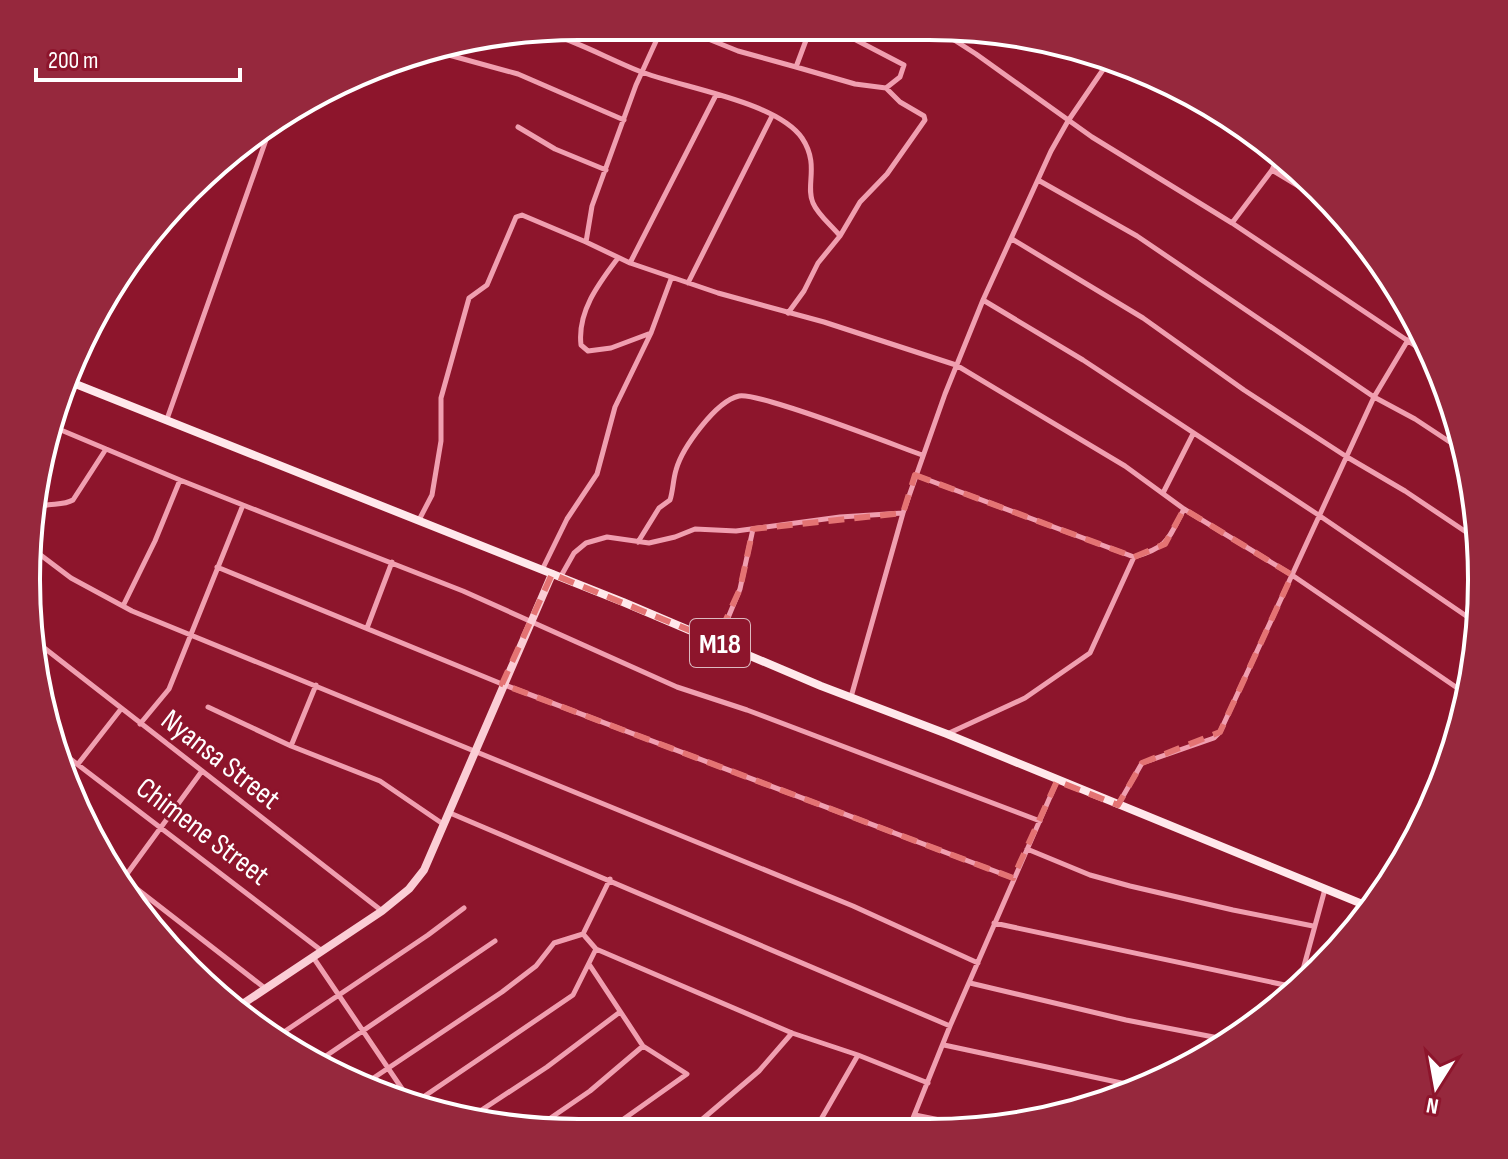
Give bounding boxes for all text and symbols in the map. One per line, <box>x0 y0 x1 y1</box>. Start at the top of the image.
scale bar <box>36 32 240 82</box>
text: 200 m <box>48 46 99 75</box>
road number: M18 <box>690 619 750 667</box>
street label: Nyansa Street <box>154 702 287 817</box>
street label: Chimene Street <box>129 770 276 893</box>
north arrow <box>1396 1047 1476 1127</box>
text: N <box>1424 1091 1441 1120</box>

